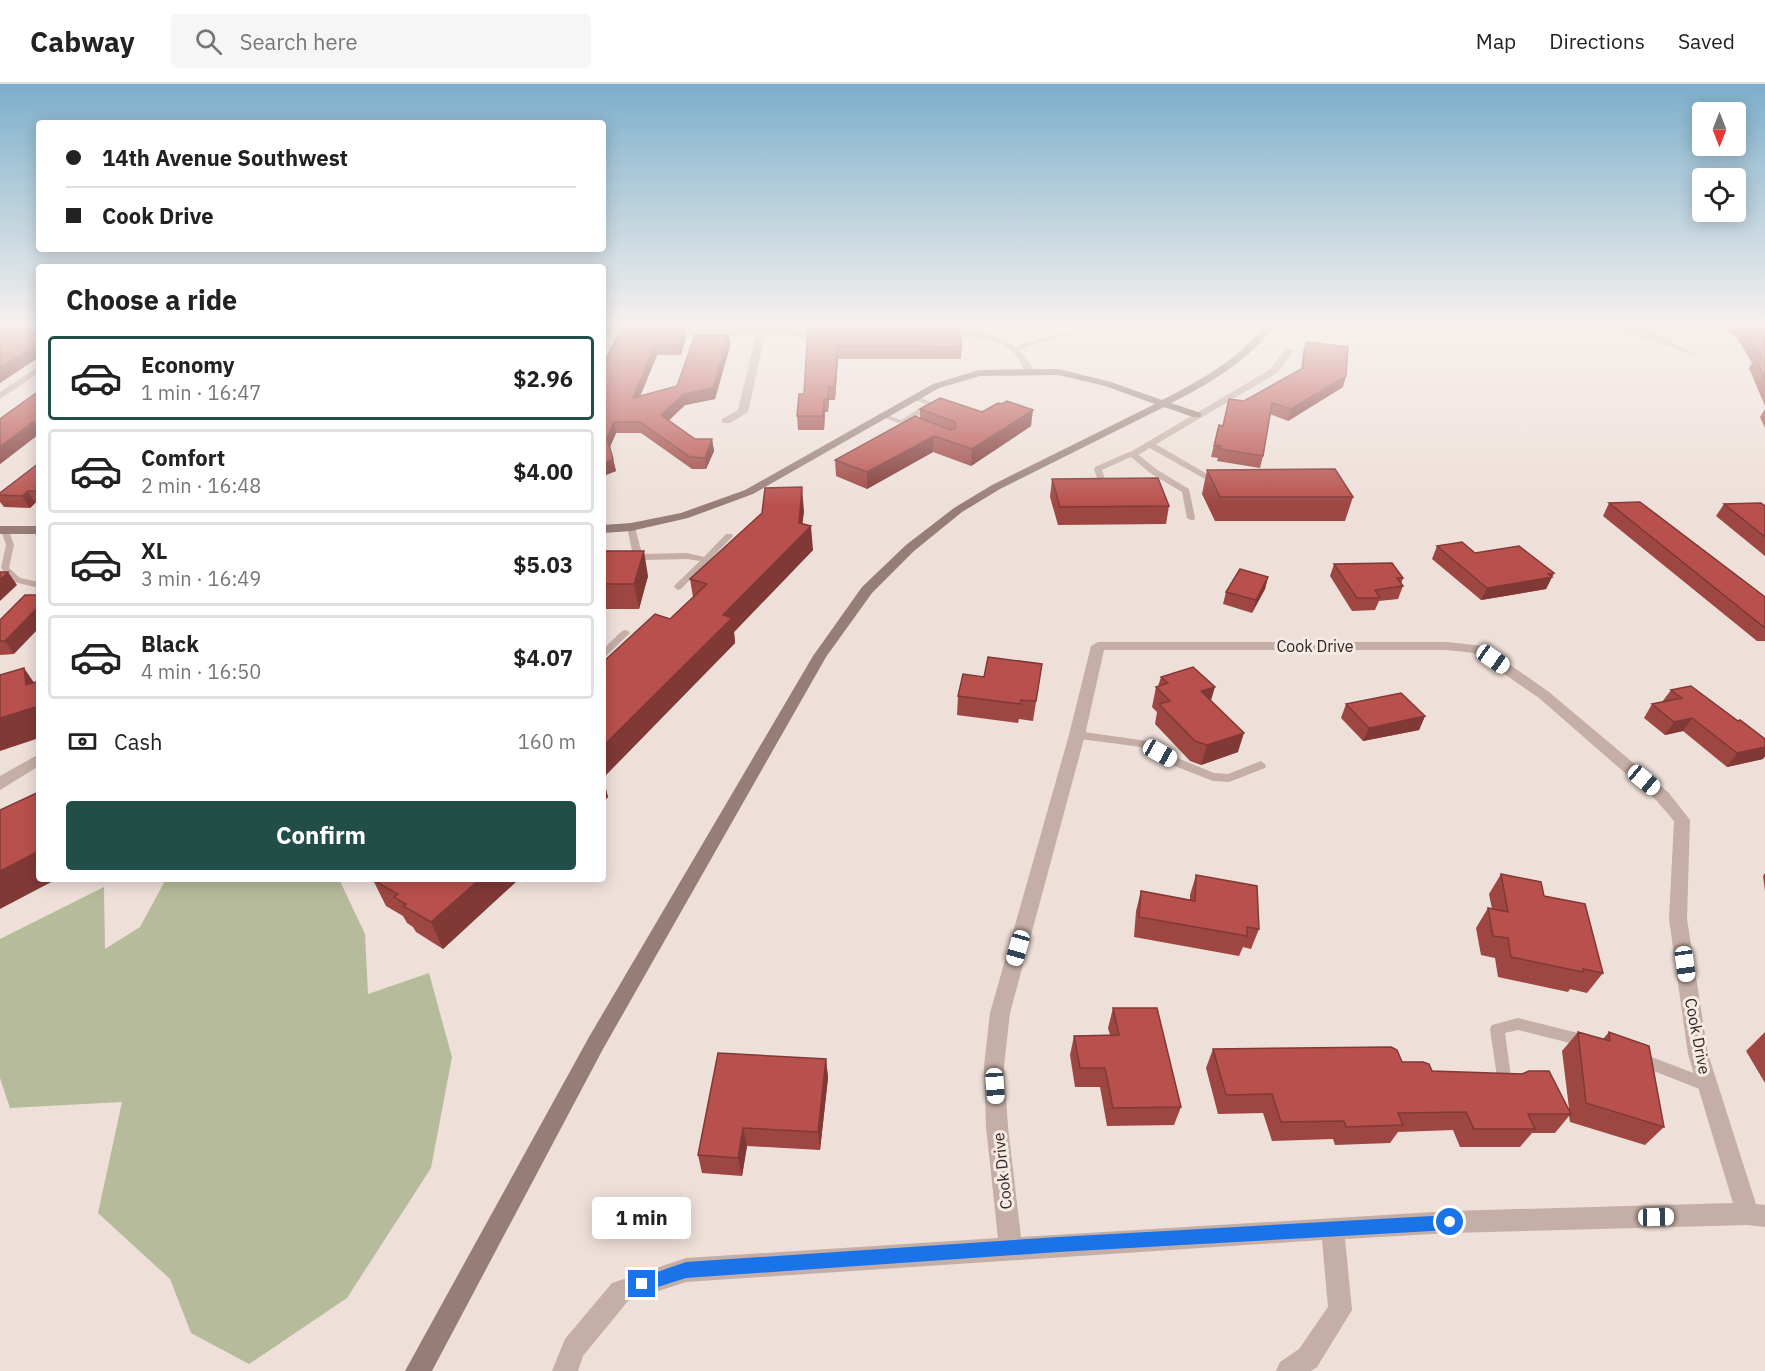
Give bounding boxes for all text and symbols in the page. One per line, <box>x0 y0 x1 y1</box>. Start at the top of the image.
search box <box>171 14 591 68</box>
text: Cabway <box>30 23 135 60</box>
icon: search <box>192 25 225 58</box>
text: Search here <box>240 27 358 56</box>
text: Map <box>1476 27 1516 55</box>
text: Directions <box>1549 27 1645 55</box>
text: Saved <box>1678 27 1735 55</box>
north arrow <box>1692 102 1746 156</box>
map controls <box>1692 102 1746 222</box>
text: 14th Avenue Southwest <box>102 143 348 172</box>
button: locate <box>1692 168 1746 222</box>
text: Cook Drive <box>102 201 214 230</box>
text: Choose a ride <box>66 282 237 317</box>
text: Economy <box>141 350 235 379</box>
icon: car <box>69 351 123 405</box>
text: $2.96 <box>513 364 573 393</box>
text: 1 min · 16:47 <box>141 379 261 406</box>
text: Comfort <box>141 443 225 472</box>
icon: car <box>69 444 123 498</box>
text: $4.00 <box>513 457 573 486</box>
text: 2 min · 16:48 <box>141 472 261 499</box>
text: XL <box>141 536 167 565</box>
icon: car <box>69 537 123 591</box>
text: $5.03 <box>513 550 573 579</box>
text: 3 min · 16:49 <box>141 565 261 592</box>
text: Black <box>141 629 199 658</box>
icon: car <box>69 630 123 684</box>
street label: Cook Drive <box>1276 636 1354 656</box>
car <box>1473 641 1513 677</box>
text: $4.07 <box>513 643 573 672</box>
text: 4 min · 16:50 <box>141 658 261 685</box>
icon: cash <box>66 725 99 758</box>
text: Cash <box>114 727 163 756</box>
text: 160 m <box>518 728 576 755</box>
car <box>1140 736 1180 770</box>
car <box>1624 762 1664 798</box>
button: Confirm <box>66 801 576 870</box>
car <box>1004 928 1032 968</box>
car <box>1674 945 1696 983</box>
street label: Cook Drive <box>1681 996 1715 1076</box>
car <box>985 1067 1005 1105</box>
street label: Cook Drive <box>988 1131 1016 1210</box>
callout: 1 min <box>592 1197 692 1239</box>
text: 1 min <box>615 1204 668 1231</box>
route start <box>1436 1208 1463 1235</box>
car <box>1638 1208 1674 1226</box>
route end <box>628 1270 655 1297</box>

